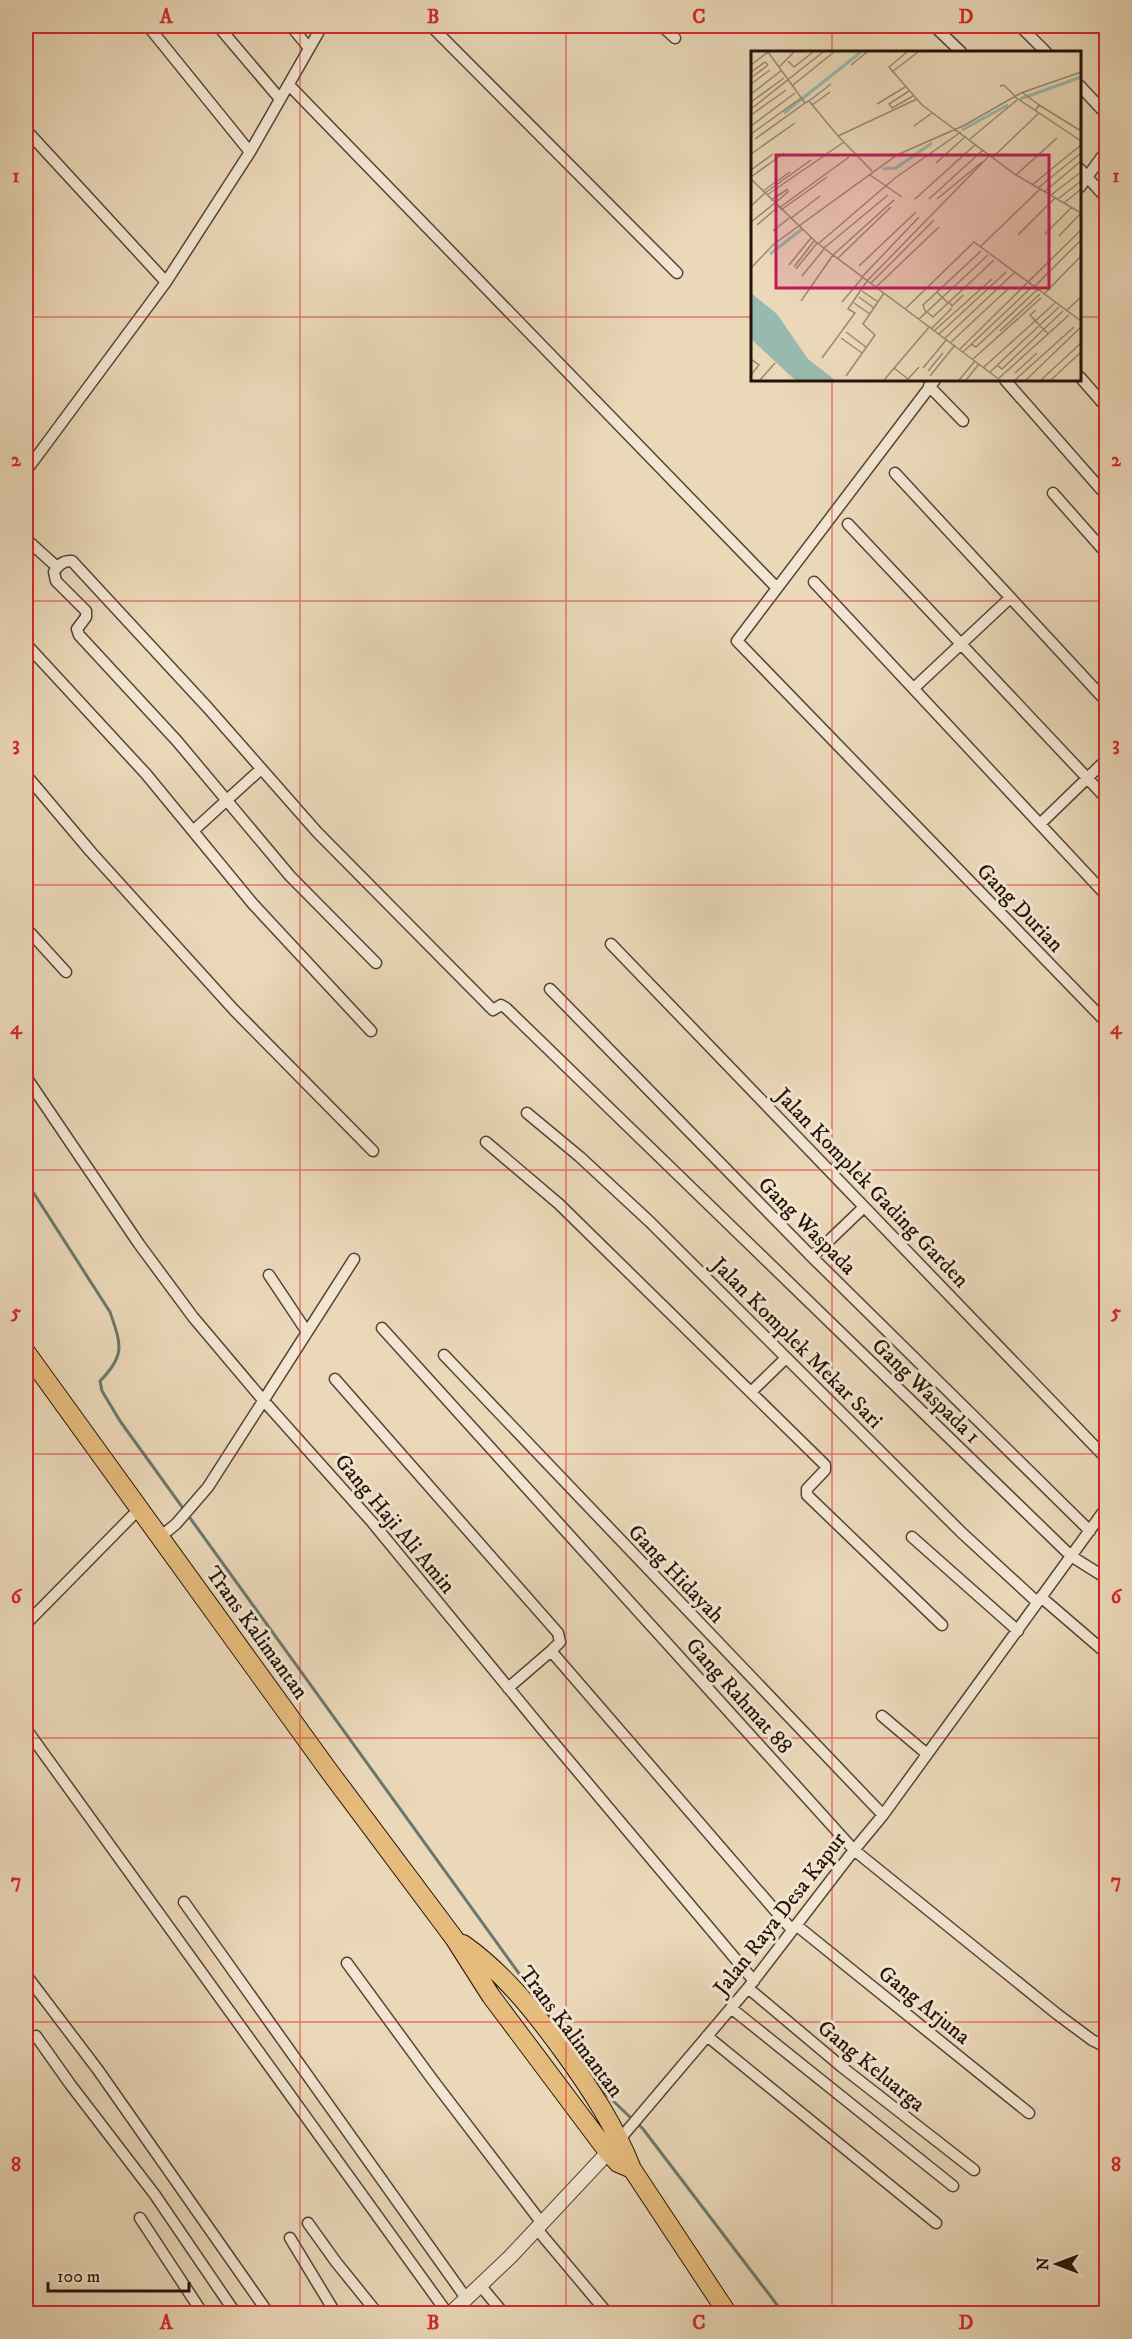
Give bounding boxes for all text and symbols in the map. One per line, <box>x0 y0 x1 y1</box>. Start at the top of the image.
text: A <box>159 5 174 30</box>
text: B <box>427 5 439 30</box>
text: C <box>692 5 706 30</box>
text: D <box>959 5 974 30</box>
inset map <box>751 51 1081 381</box>
text: 1 <box>12 164 20 189</box>
text: 1 <box>1112 164 1120 189</box>
text: 2 <box>11 448 22 473</box>
text: 2 <box>1111 448 1122 473</box>
text: 3 <box>12 732 20 757</box>
text: 3 <box>1112 732 1120 757</box>
street label: Gang Durian <box>971 858 1069 959</box>
text: 4 <box>10 1016 23 1041</box>
text: 4 <box>1110 1016 1123 1041</box>
street label: Jalan Komplek Gading Garden <box>768 1081 975 1294</box>
street label: Gang Waspada <box>752 1171 862 1281</box>
street label: Jalan Komplek Mekar Sari <box>704 1250 888 1434</box>
text: 5 <box>10 1300 21 1325</box>
text: 5 <box>1110 1300 1121 1325</box>
street label: Gang Waspada 1 <box>866 1332 986 1450</box>
street label: Gang Haji Ali Amin <box>329 1449 461 1600</box>
street label: Gang Hidayah <box>622 1519 730 1630</box>
street label: Trans Kalimantan <box>200 1561 314 1705</box>
text: 6 <box>11 1585 23 1610</box>
text: 6 <box>1111 1585 1123 1610</box>
street label: Gang Rahmat 88 <box>680 1632 798 1760</box>
street label: Jalan Raya Desa Kapur <box>707 1826 853 2003</box>
text: 7 <box>11 1869 21 1894</box>
text: 7 <box>1111 1869 1121 1894</box>
street label: Gang Arjuna <box>873 1960 976 2051</box>
street label: Trans Kalimantan <box>513 1961 629 2103</box>
street label: Gang Keluarga <box>812 2015 931 2118</box>
text: 8 <box>11 2153 21 2178</box>
text: 8 <box>1111 2153 1121 2178</box>
north arrow <box>1027 2234 1087 2294</box>
scale bar <box>48 2255 189 2293</box>
text: N <box>1033 2257 1053 2271</box>
text: 100 m <box>57 2266 100 2288</box>
text: A <box>159 2311 174 2336</box>
text: B <box>427 2311 439 2336</box>
text: C <box>692 2311 706 2336</box>
text: D <box>959 2311 974 2336</box>

